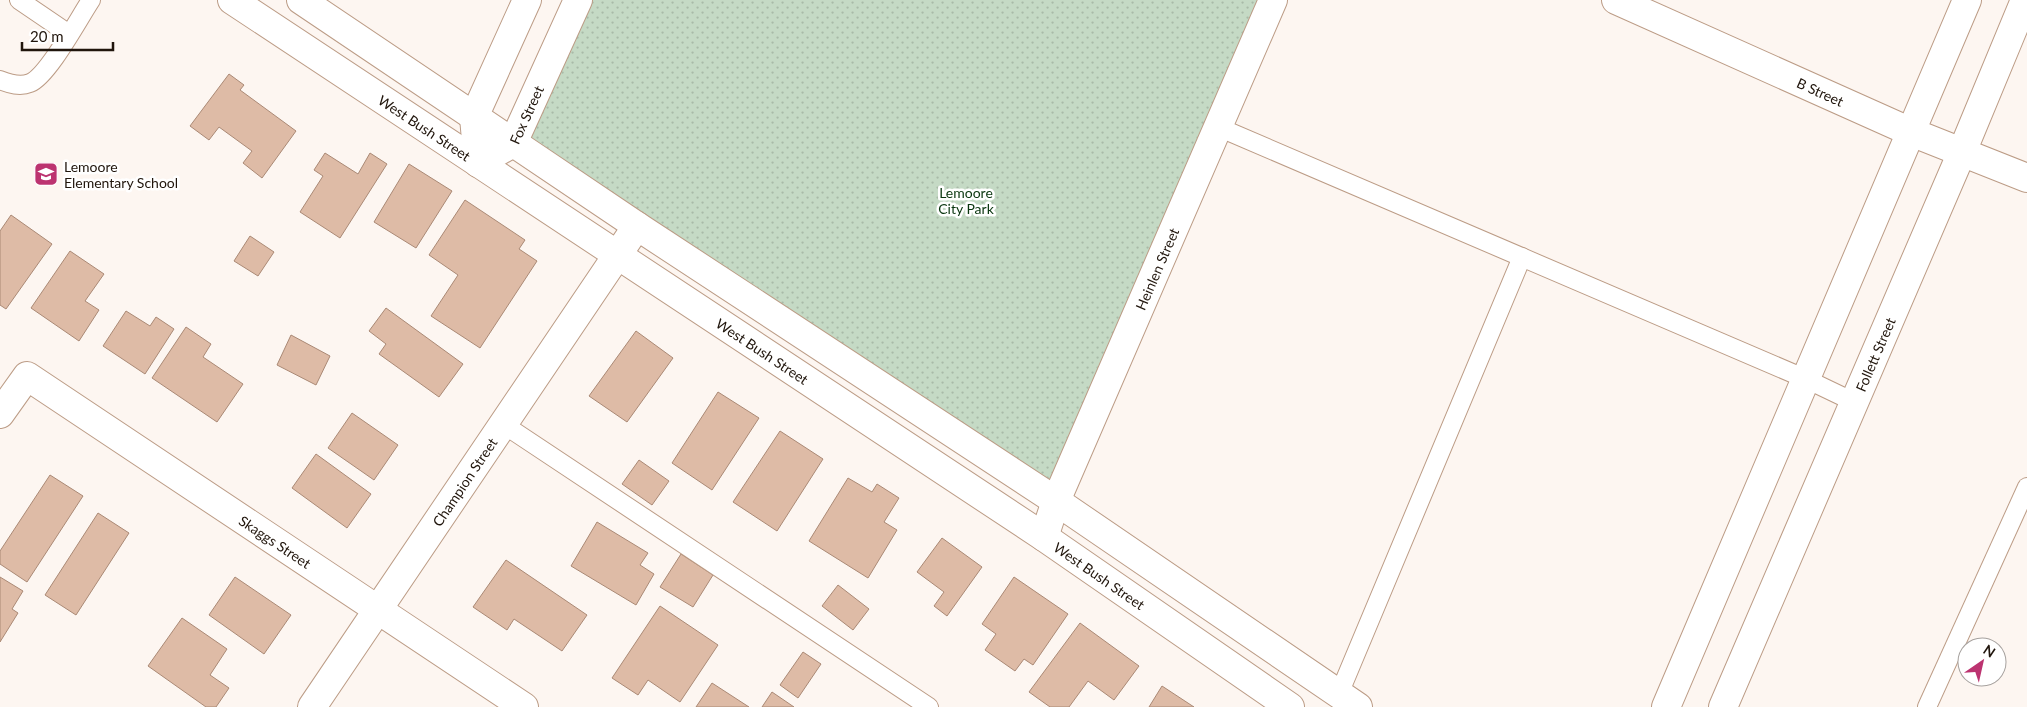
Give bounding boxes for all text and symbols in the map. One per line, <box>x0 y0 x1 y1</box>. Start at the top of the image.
scale bar <box>22 20 114 52</box>
text: 20 m <box>30 27 64 45</box>
street label: B Street <box>1794 74 1847 109</box>
street label: Fox Street <box>505 83 547 147</box>
street label: West Bush Street <box>375 91 474 164</box>
place label: Lemoore Elementary School <box>64 158 178 191</box>
school or university icon: Lemoore Elementary School <box>33 161 59 187</box>
park label: Lemoore City Park <box>938 184 995 217</box>
street label: Heinlen Street <box>1131 225 1182 313</box>
street label: West Bush Street <box>713 314 812 387</box>
street label: Follett Street <box>1851 315 1898 394</box>
street label: Champion Street <box>428 434 500 529</box>
street label: Skaggs Street <box>236 511 314 571</box>
street label: West Bush Street <box>1051 538 1148 613</box>
north arrow <box>1957 637 2007 687</box>
text: N <box>1980 641 1999 661</box>

